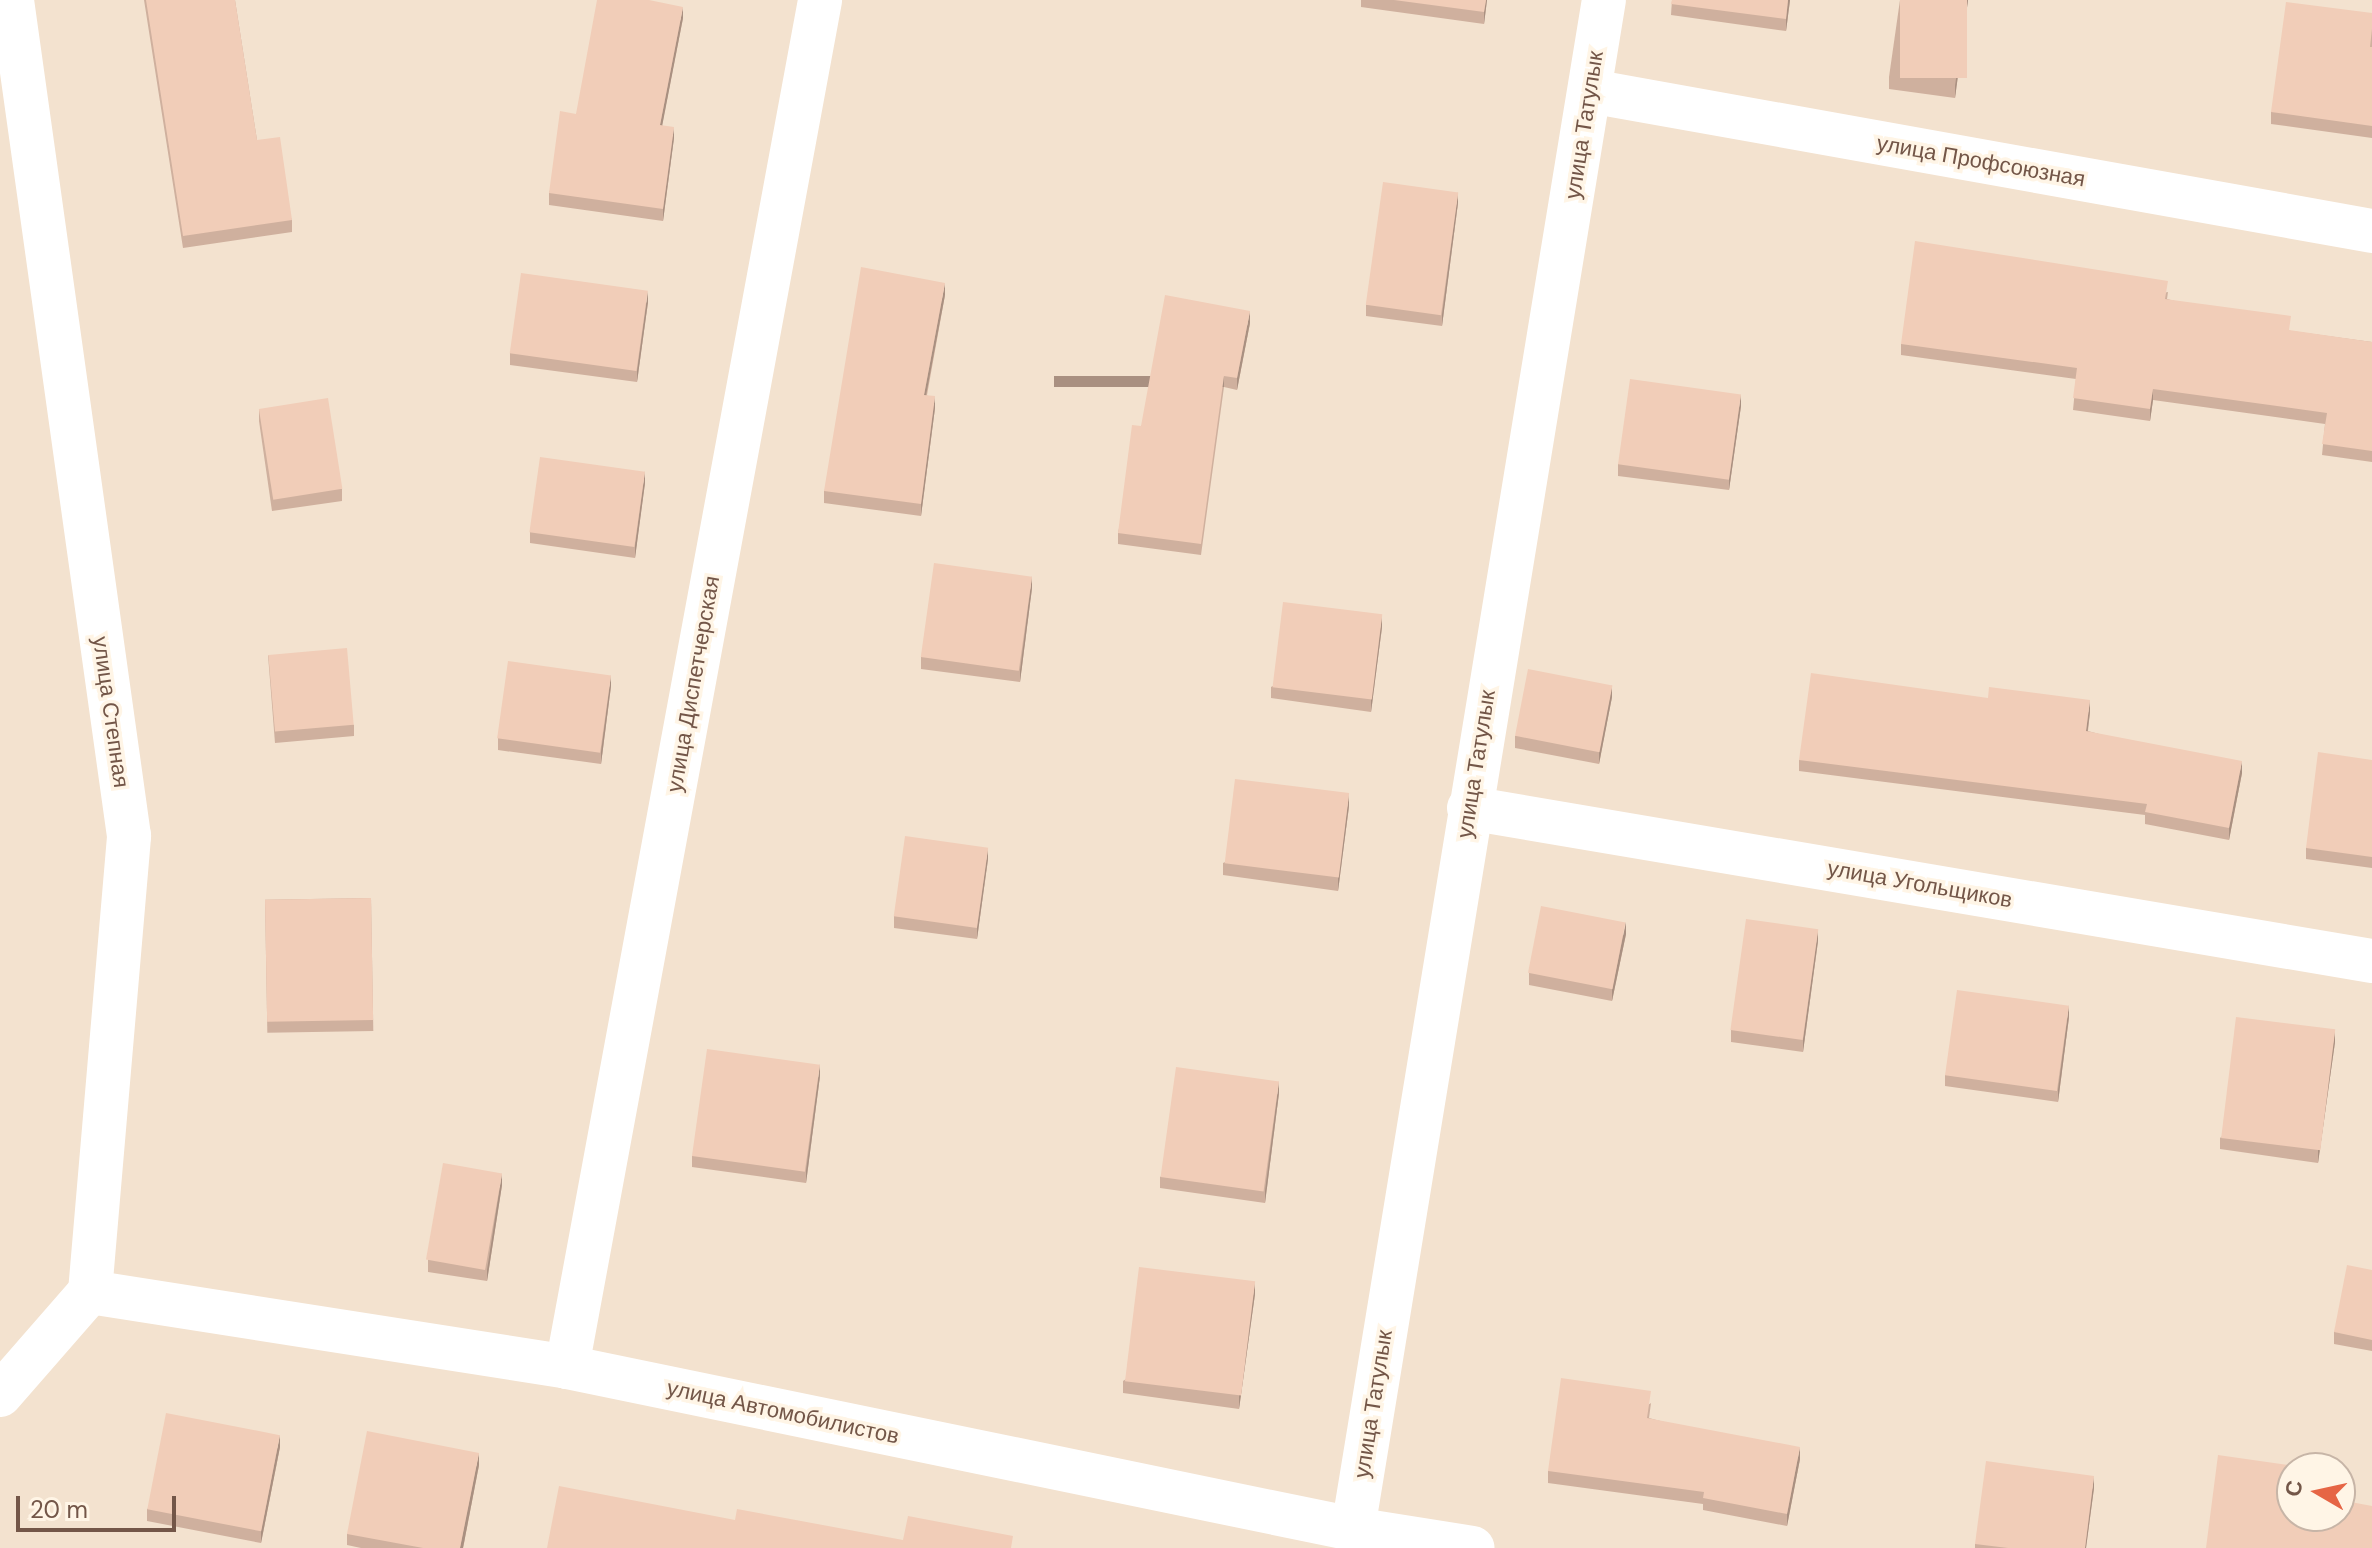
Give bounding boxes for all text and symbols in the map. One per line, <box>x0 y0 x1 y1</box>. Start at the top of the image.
street label: улица Татулык <box>1559 49 1609 201</box>
street label: улица Профсоюзная <box>1875 130 2087 192</box>
street label: улица Диспетчерская <box>661 574 725 794</box>
street label: улица Степная <box>87 635 135 789</box>
street label: улица Татулык <box>1451 688 1501 840</box>
street label: улица Угольщиков <box>1826 855 2014 913</box>
street label: улица Татулык <box>1348 1328 1398 1480</box>
street label: улица Автомобилистов <box>665 1375 901 1449</box>
north arrow <box>2276 1452 2356 1532</box>
text: С <box>2278 1478 2309 1499</box>
scale bar <box>20 1480 180 1530</box>
text: 20 m <box>30 1494 88 1525</box>

